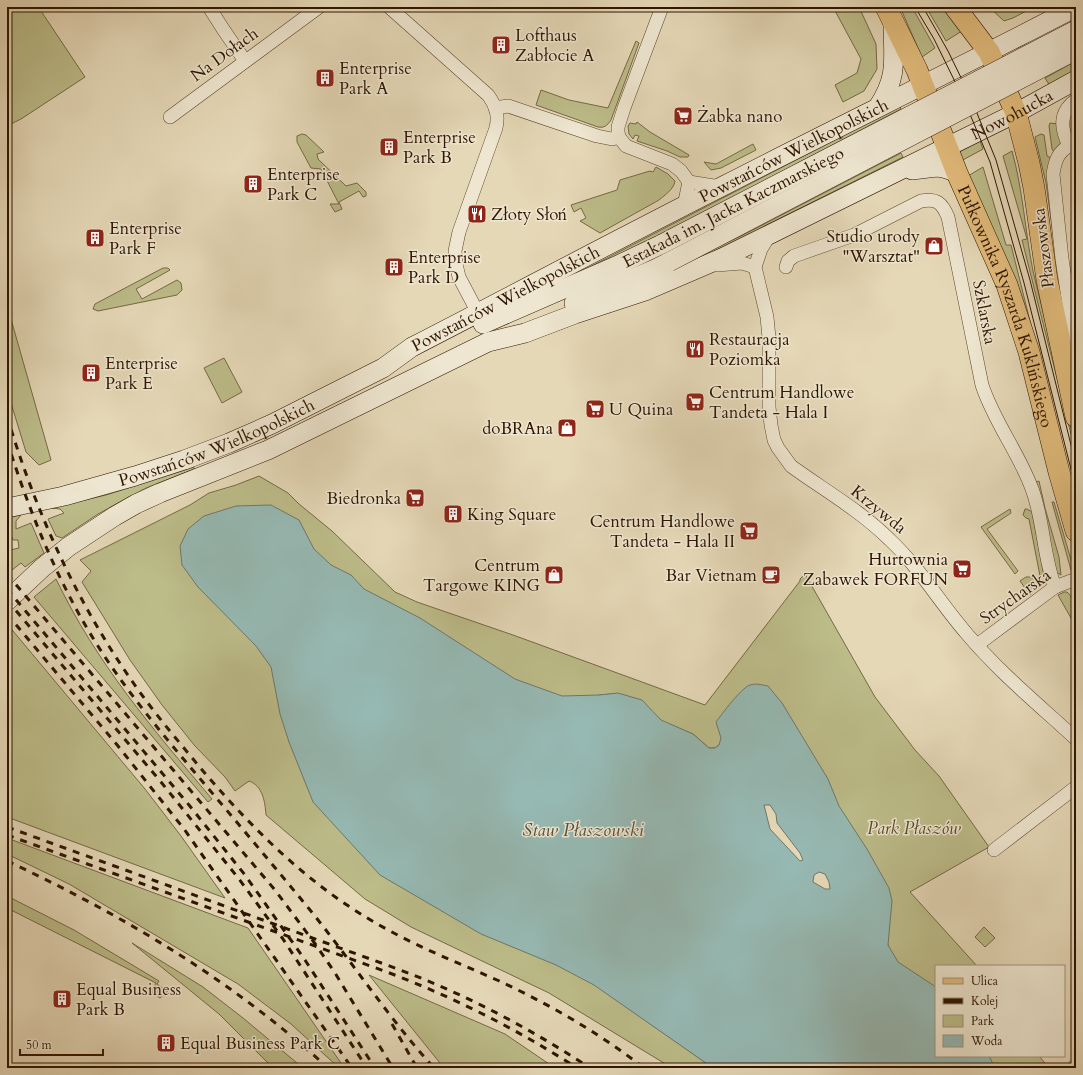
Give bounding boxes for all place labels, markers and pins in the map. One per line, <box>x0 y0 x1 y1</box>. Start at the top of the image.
place label: Lofthaus Zabłocie A <box>515 24 595 67</box>
building icon: Lofthaus Zabłocie A <box>490 34 512 56</box>
place label: Enterprise Park A <box>339 57 412 100</box>
building icon: Enterprise Park A <box>314 67 336 89</box>
supermarket icon: Żabka nano <box>672 105 694 127</box>
place label: Żabka nano <box>697 105 782 128</box>
place label: Enterprise Park B <box>403 126 476 169</box>
building icon: Enterprise Park B <box>378 136 400 158</box>
place label: Enterprise Park C <box>267 163 340 206</box>
building icon: Enterprise Park C <box>242 173 264 195</box>
restaurant icon: Złoty Słoń <box>466 203 488 225</box>
place label: Złoty Słoń <box>491 203 568 226</box>
place label: Enterprise Park F <box>109 217 182 260</box>
place label: Studio urody "Warsztat" <box>826 225 920 268</box>
building icon: Enterprise Park F <box>84 227 106 249</box>
shop icon: Studio urody "Warsztat" <box>923 235 945 257</box>
place label: Enterprise Park D <box>408 246 481 289</box>
building icon: Enterprise Park D <box>383 256 405 278</box>
place label: Restauracja Poziomka <box>709 328 790 371</box>
restaurant icon: Restauracja Poziomka <box>684 338 706 360</box>
place label: Enterprise Park E <box>105 352 178 395</box>
building icon: Enterprise Park E <box>80 362 102 384</box>
place label: Centrum Handlowe Tandeta - Hala I <box>709 381 854 424</box>
supermarket icon: Centrum Handlowe Tandeta - Hala I <box>684 391 706 413</box>
supermarket icon: U Quina <box>584 398 606 420</box>
place label: U Quina <box>609 398 674 421</box>
place label: doBRAna <box>482 417 554 440</box>
shop icon: doBRAna <box>556 417 578 439</box>
place label: Biedronka <box>326 487 402 510</box>
supermarket icon: Biedronka <box>404 487 426 509</box>
building icon: King Square <box>442 503 464 525</box>
place label: King Square <box>467 503 556 526</box>
place label: Centrum Handlowe Tandeta - Hala II <box>590 510 735 553</box>
supermarket icon: Centrum Handlowe Tandeta - Hala II <box>738 520 760 542</box>
place label: Hurtownia Zabawek FORFUN <box>803 548 949 591</box>
place label: Centrum Targowe KING <box>423 554 541 597</box>
supermarket icon: Hurtownia Zabawek FORFUN <box>951 558 973 580</box>
shop icon: Centrum Targowe KING <box>543 564 565 586</box>
place label: Bar Vietnam <box>666 564 758 587</box>
cafe icon: Bar Vietnam <box>760 564 782 586</box>
place label: Equal Business Park B <box>76 978 182 1021</box>
building icon: Equal Business Park B <box>51 988 73 1010</box>
building icon: Equal Business Park C <box>155 1032 177 1054</box>
place label: Equal Business Park C <box>180 1032 340 1055</box>

